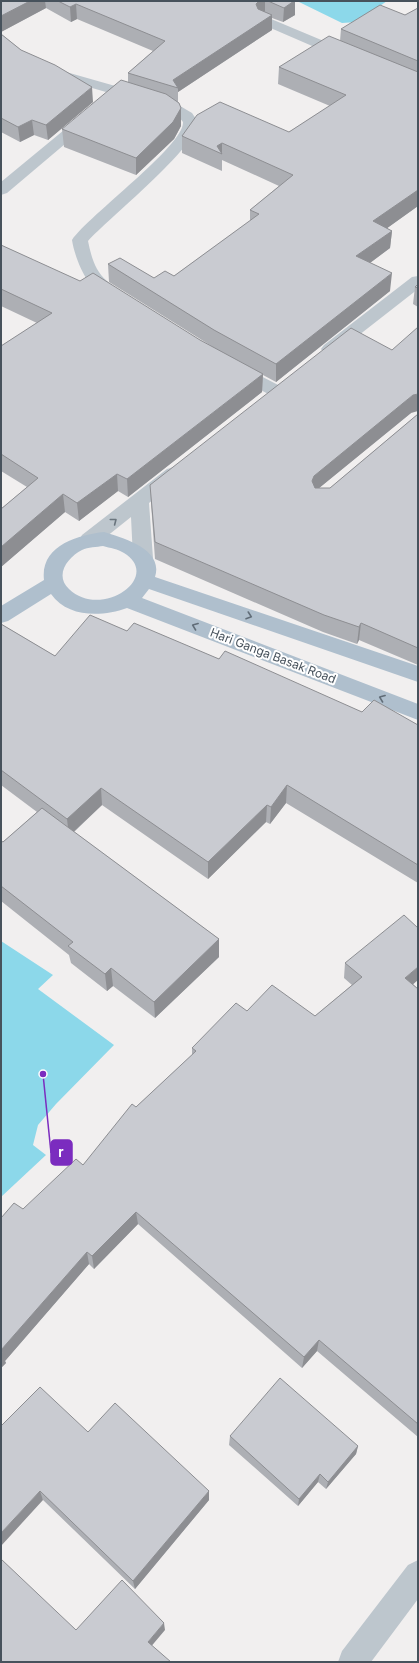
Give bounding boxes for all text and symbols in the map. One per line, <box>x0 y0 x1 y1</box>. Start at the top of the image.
one-way arrow <box>109 519 116 526</box>
one-way arrow <box>246 611 253 619</box>
one-way arrow <box>191 623 198 631</box>
street label: Hari Ganga Basak Road <box>208 625 338 686</box>
one-way arrow <box>378 694 385 702</box>
callout: r <box>51 1140 72 1165</box>
text: r <box>58 1144 64 1160</box>

